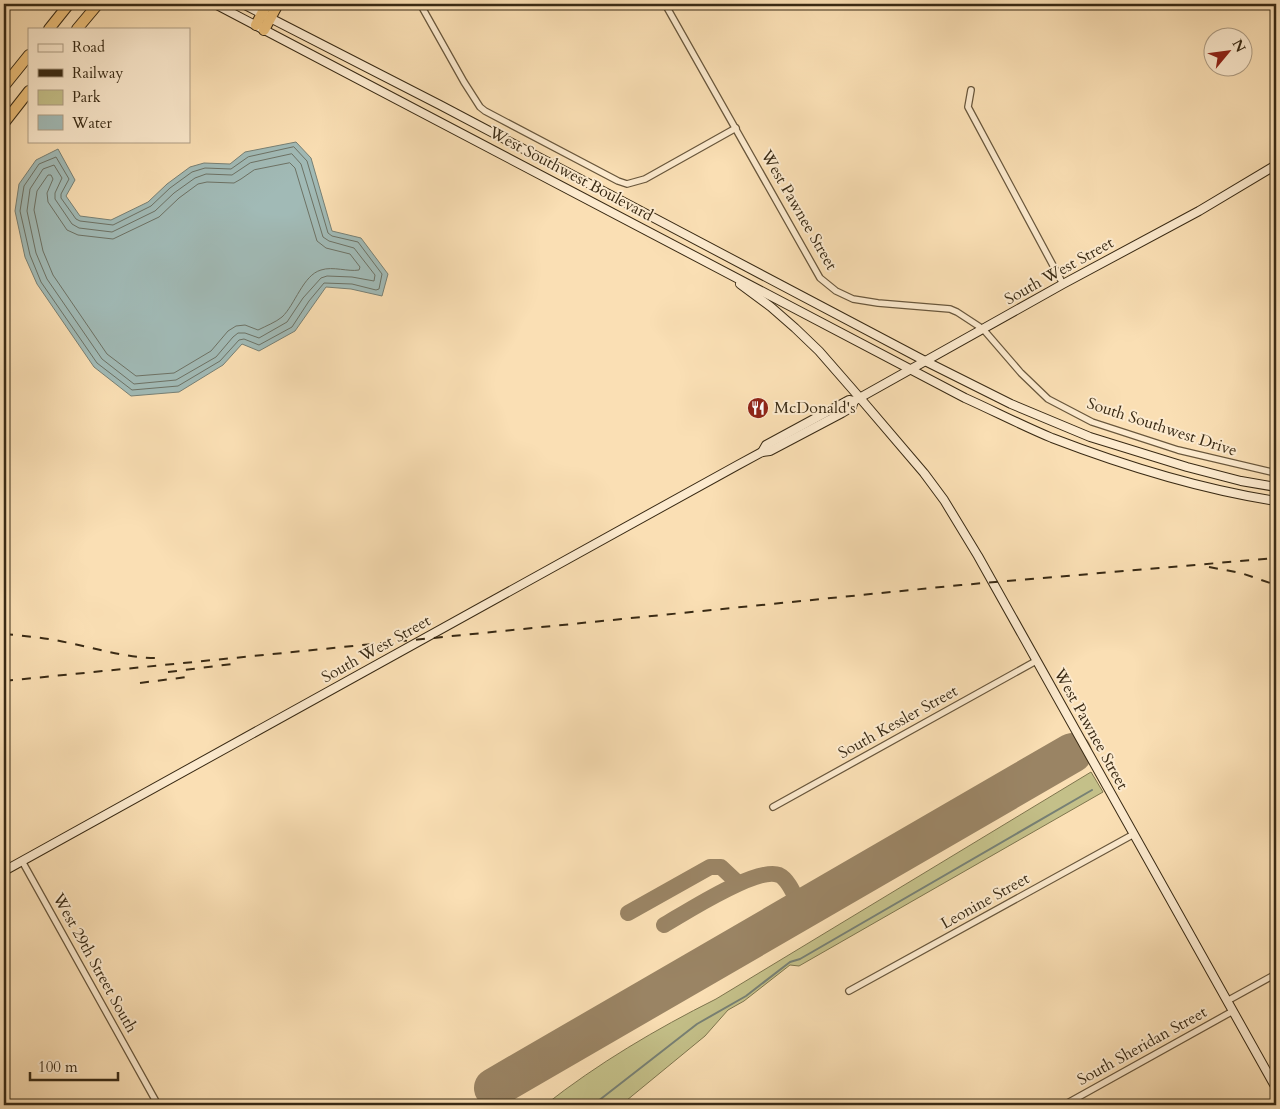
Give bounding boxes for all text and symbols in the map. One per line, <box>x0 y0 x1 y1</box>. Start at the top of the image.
legend <box>28 28 190 142</box>
north arrow <box>1202 28 1252 78</box>
text: N <box>1228 36 1250 56</box>
text: Road <box>72 37 105 57</box>
text: Railway <box>72 63 123 83</box>
text: Park <box>72 87 101 107</box>
text: Water <box>71 113 113 133</box>
street label: West Southwest Boulevard <box>484 121 657 227</box>
street label: West Pawnee Street <box>755 145 842 274</box>
street label: South West Street <box>1000 232 1118 310</box>
street label: South Southwest Drive <box>1084 392 1240 462</box>
restaurant icon: McDonald's <box>746 396 770 420</box>
place label: McDonald's <box>774 397 856 419</box>
street label: South West Street <box>317 610 435 688</box>
street label: West Pawnee Street <box>1048 664 1133 793</box>
street label: South Kessler Street <box>834 680 962 764</box>
street label: Leonine Street <box>937 868 1033 934</box>
street label: West 29th Street South <box>47 888 143 1037</box>
street label: South Sheridan Street <box>1073 1001 1211 1091</box>
scale bar <box>30 1049 118 1081</box>
text: 100 m <box>38 1057 78 1077</box>

